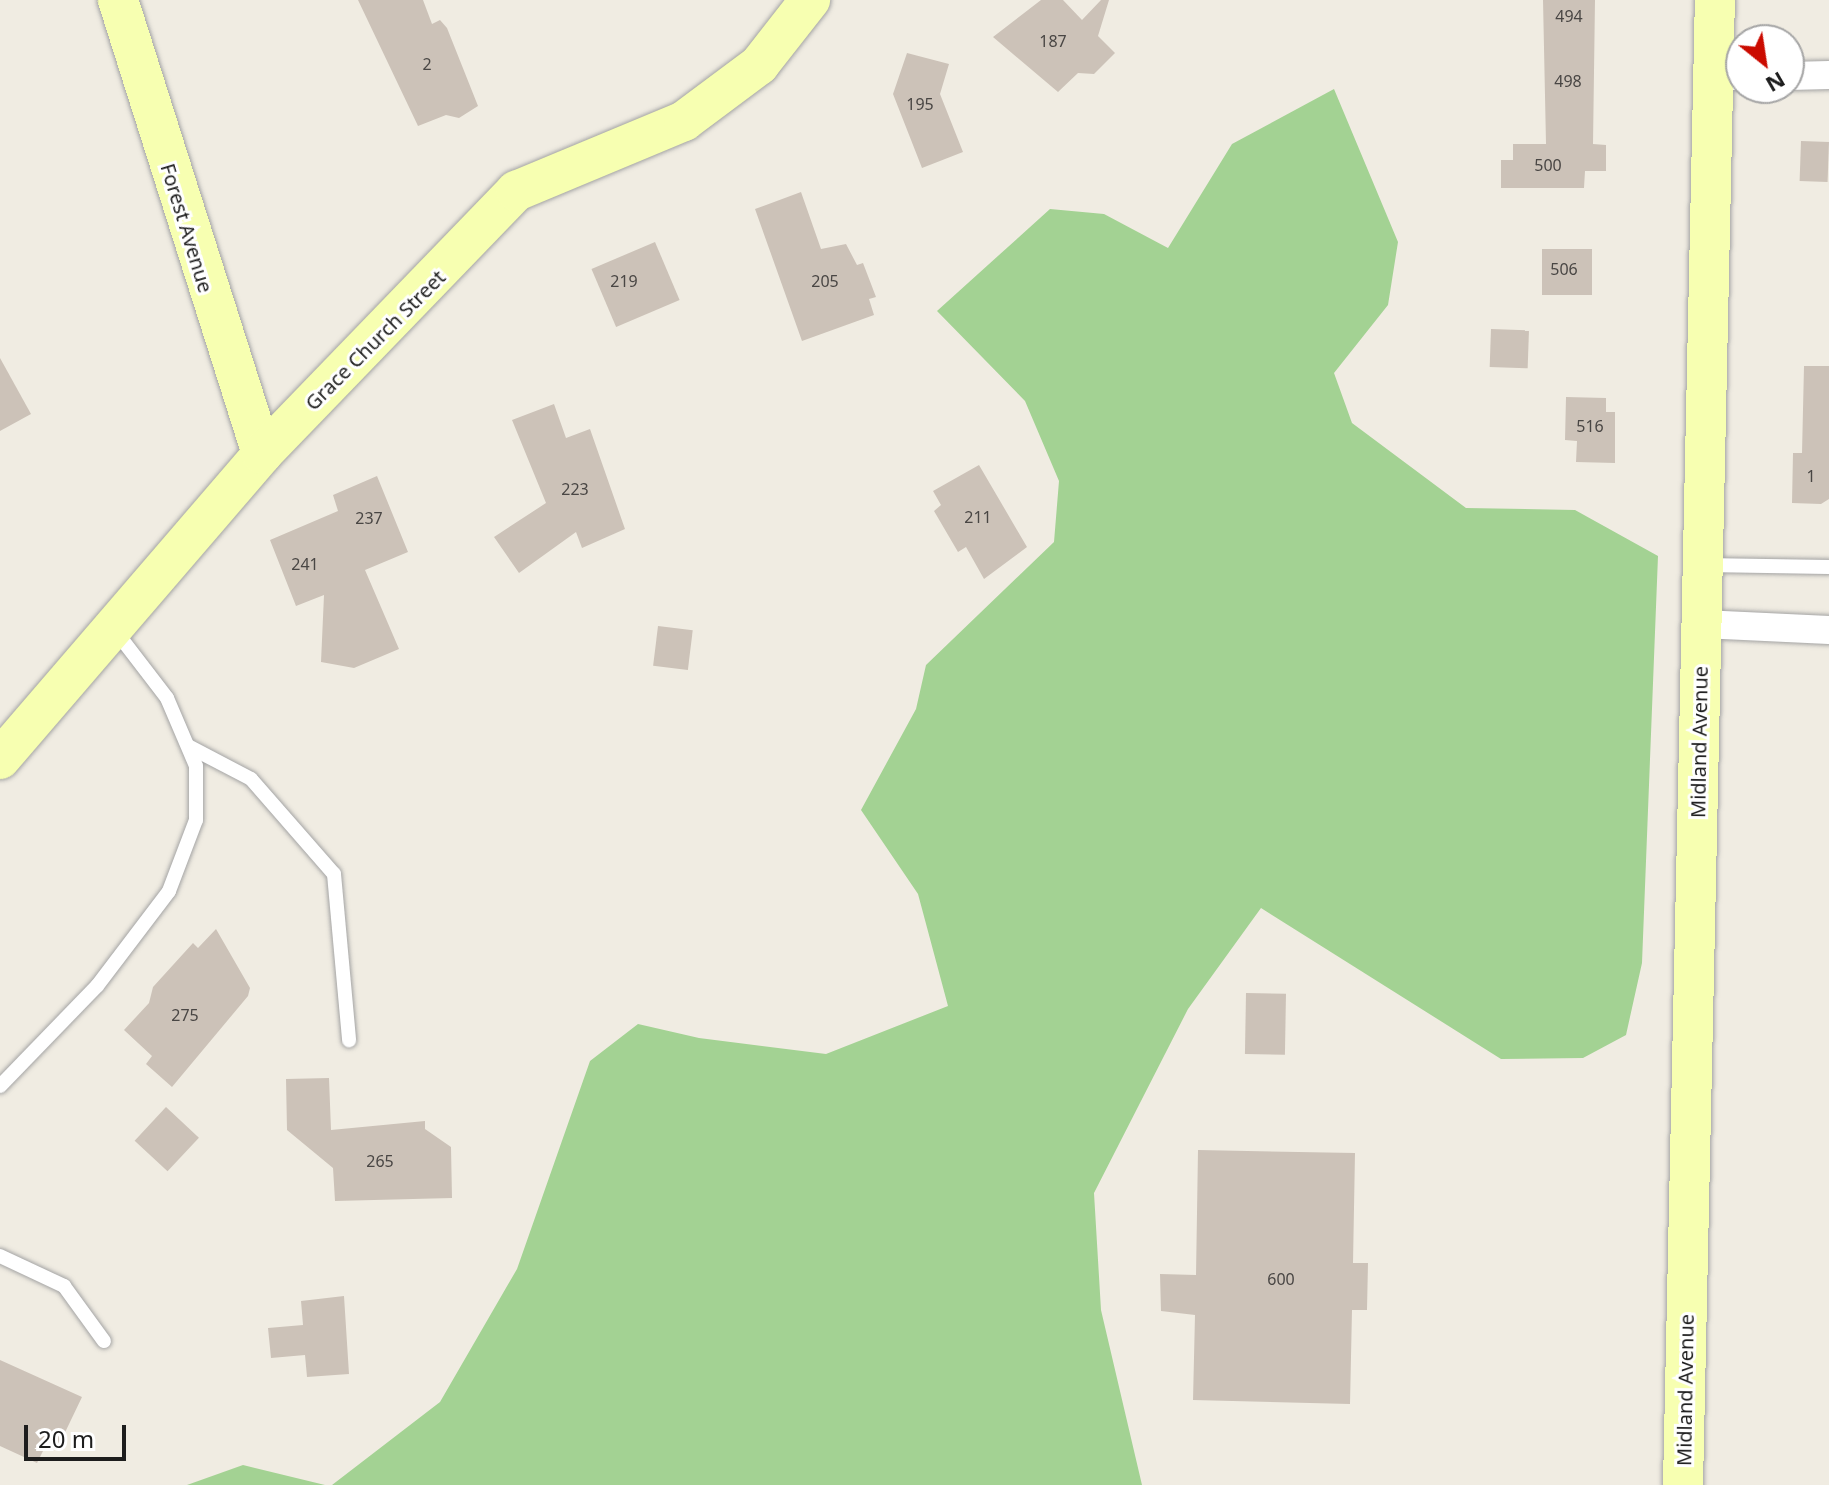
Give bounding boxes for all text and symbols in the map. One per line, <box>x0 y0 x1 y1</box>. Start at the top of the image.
house number: 494 <box>1555 6 1583 26</box>
north arrow <box>1725 24 1805 104</box>
house number: 187 <box>1039 31 1067 51</box>
house number: 2 <box>422 54 432 74</box>
text: N <box>1761 66 1791 101</box>
house number: 498 <box>1554 71 1582 91</box>
house number: 195 <box>906 94 934 114</box>
house number: 500 <box>1534 155 1562 175</box>
street label: Forest Avenue <box>156 160 218 296</box>
house number: 506 <box>1550 259 1578 279</box>
street label: Grace Church Street <box>300 265 450 415</box>
house number: 219 <box>610 271 638 291</box>
house number: 205 <box>811 271 839 291</box>
house number: 516 <box>1576 416 1604 436</box>
house number: 1 <box>1806 466 1816 486</box>
house number: 223 <box>561 479 589 499</box>
house number: 211 <box>964 507 992 527</box>
house number: 237 <box>355 508 383 528</box>
house number: 241 <box>291 554 319 574</box>
street label: Midland Avenue <box>1686 666 1712 818</box>
house number: 275 <box>171 1005 199 1025</box>
house number: 265 <box>366 1151 394 1171</box>
house number: 600 <box>1267 1269 1295 1289</box>
street label: Midland Avenue <box>1672 1314 1698 1466</box>
scale bar <box>28 1409 130 1459</box>
text: 20 m <box>38 1422 94 1455</box>

